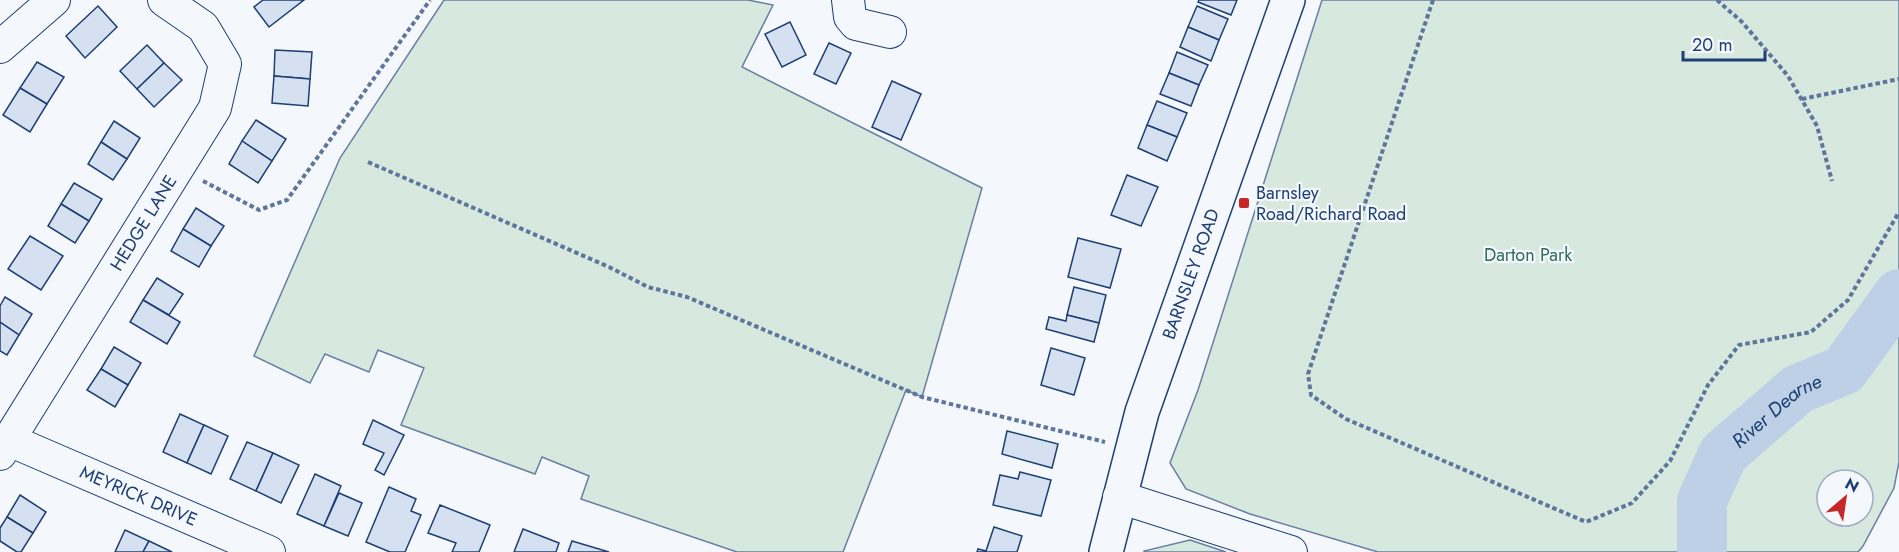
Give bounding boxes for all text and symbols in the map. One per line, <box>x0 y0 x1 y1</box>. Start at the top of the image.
scale bar <box>1683 24 1766 62</box>
text: 20 m <box>1692 32 1732 58</box>
street label: HEDGE LANE <box>104 170 183 276</box>
place label: Barnsley Road/Richard Road <box>1256 180 1406 227</box>
marker: Barnsley Road/Richard Road <box>1237 196 1251 210</box>
street label: BARNSLEY ROAD <box>1156 205 1226 343</box>
park label: Darton Park <box>1484 242 1572 268</box>
water label: River Dearne <box>1725 366 1826 455</box>
street label: MEYRICK DRIVE <box>76 459 201 533</box>
north arrow <box>1815 468 1875 528</box>
text: N <box>1841 472 1863 498</box>

